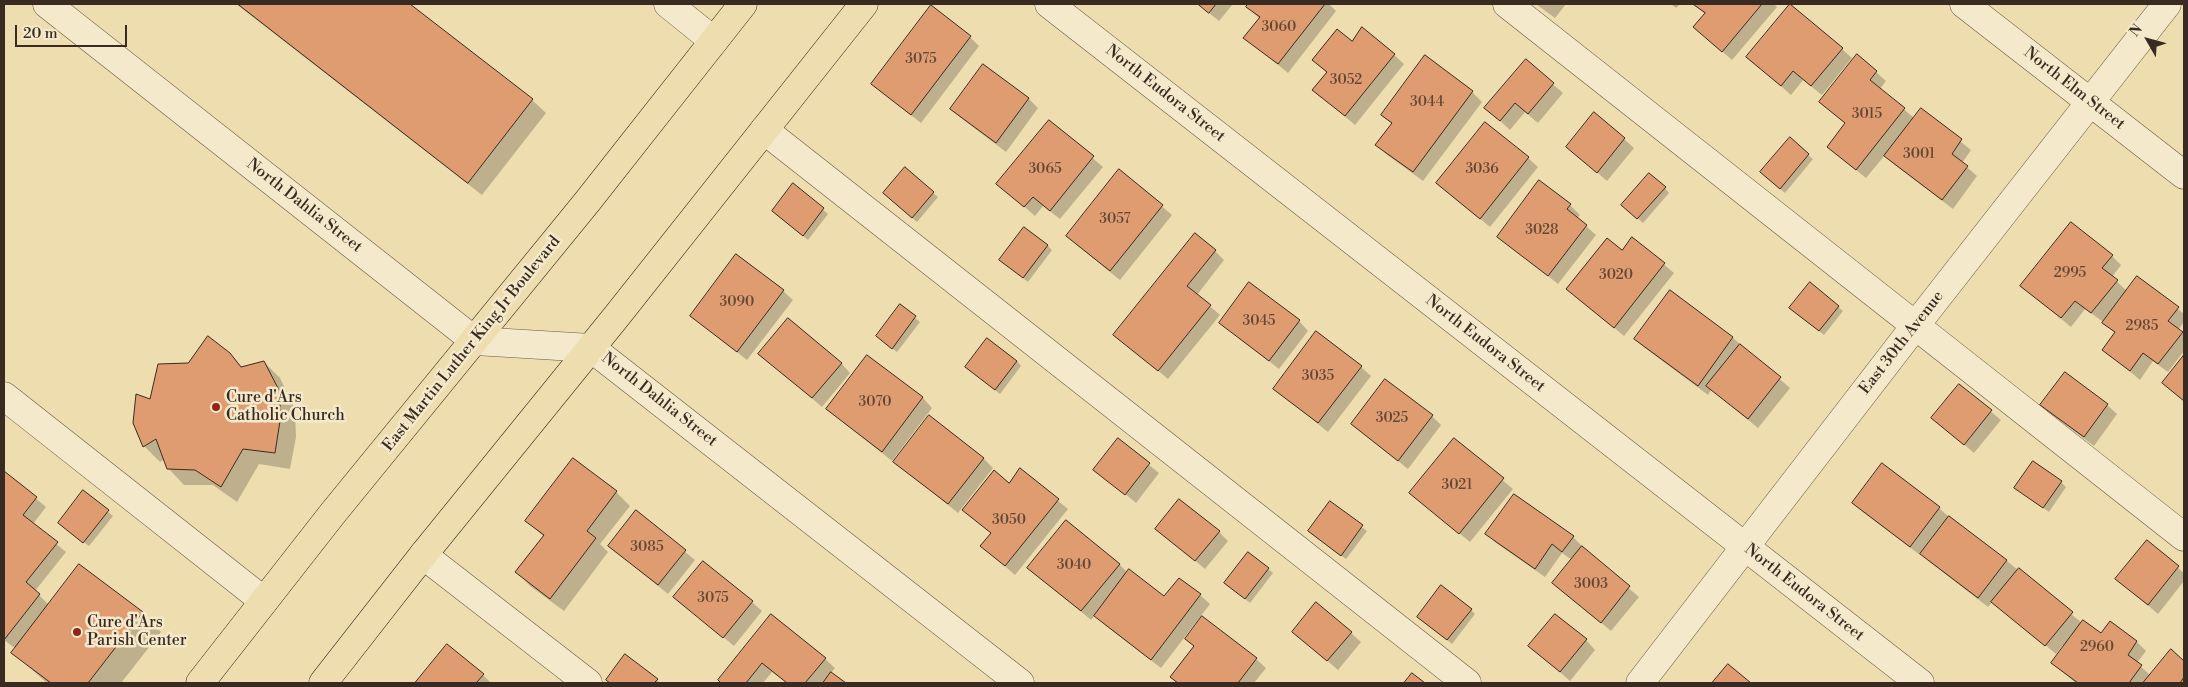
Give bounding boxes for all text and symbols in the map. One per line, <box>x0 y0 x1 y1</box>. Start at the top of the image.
scale bar <box>18 15 130 47</box>
north arrow <box>2123 15 2173 65</box>
house number: 3060 <box>1262 20 1296 36</box>
text: N <box>2126 21 2147 41</box>
text: 20 m <box>23 24 58 43</box>
street label: North Eudora Street <box>1101 41 1229 147</box>
street label: North Elm Street <box>2020 43 2128 135</box>
house number: 3075 <box>905 52 937 68</box>
house number: 3052 <box>1330 73 1362 89</box>
house number: 3044 <box>1410 95 1444 111</box>
house number: 3015 <box>1852 107 1882 123</box>
house number: 3001 <box>1903 147 1935 163</box>
street label: North Dahlia Street <box>242 155 366 257</box>
house number: 3065 <box>1028 162 1062 178</box>
house number: 3036 <box>1465 162 1499 178</box>
house number: 3057 <box>1099 212 1131 228</box>
house number: 3028 <box>1525 223 1559 239</box>
street label: East Martin Luther King Jr Boulevard <box>379 232 565 456</box>
house number: 2995 <box>2054 266 2086 282</box>
house number: 3020 <box>1599 268 1633 284</box>
street label: East 30th Avenue <box>1856 287 1948 399</box>
street label: North Eudora Street <box>1421 291 1549 397</box>
house number: 3090 <box>720 295 754 311</box>
house number: 3045 <box>1242 314 1276 330</box>
house number: 2985 <box>2126 319 2158 335</box>
street label: North Dahlia Street <box>597 349 721 451</box>
house number: 3035 <box>1302 369 1334 385</box>
place label: Cure d'Ars Catholic Church <box>226 388 345 426</box>
house number: 3070 <box>859 395 891 411</box>
marker: Cure d'Ars Catholic Church <box>210 401 222 413</box>
house number: 3025 <box>1376 411 1408 427</box>
house number: 3021 <box>1442 478 1472 494</box>
house number: 3050 <box>992 513 1026 529</box>
house number: 3085 <box>630 540 664 556</box>
street label: North Eudora Street <box>1740 540 1868 646</box>
house number: 3040 <box>1057 558 1091 574</box>
house number: 3003 <box>1574 577 1608 593</box>
house number: 3075 <box>697 591 729 607</box>
place label: Cure d'Ars Parish Center <box>87 613 187 651</box>
marker: Cure d'Ars Parish Center <box>71 626 83 638</box>
house number: 2960 <box>2080 640 2114 656</box>

